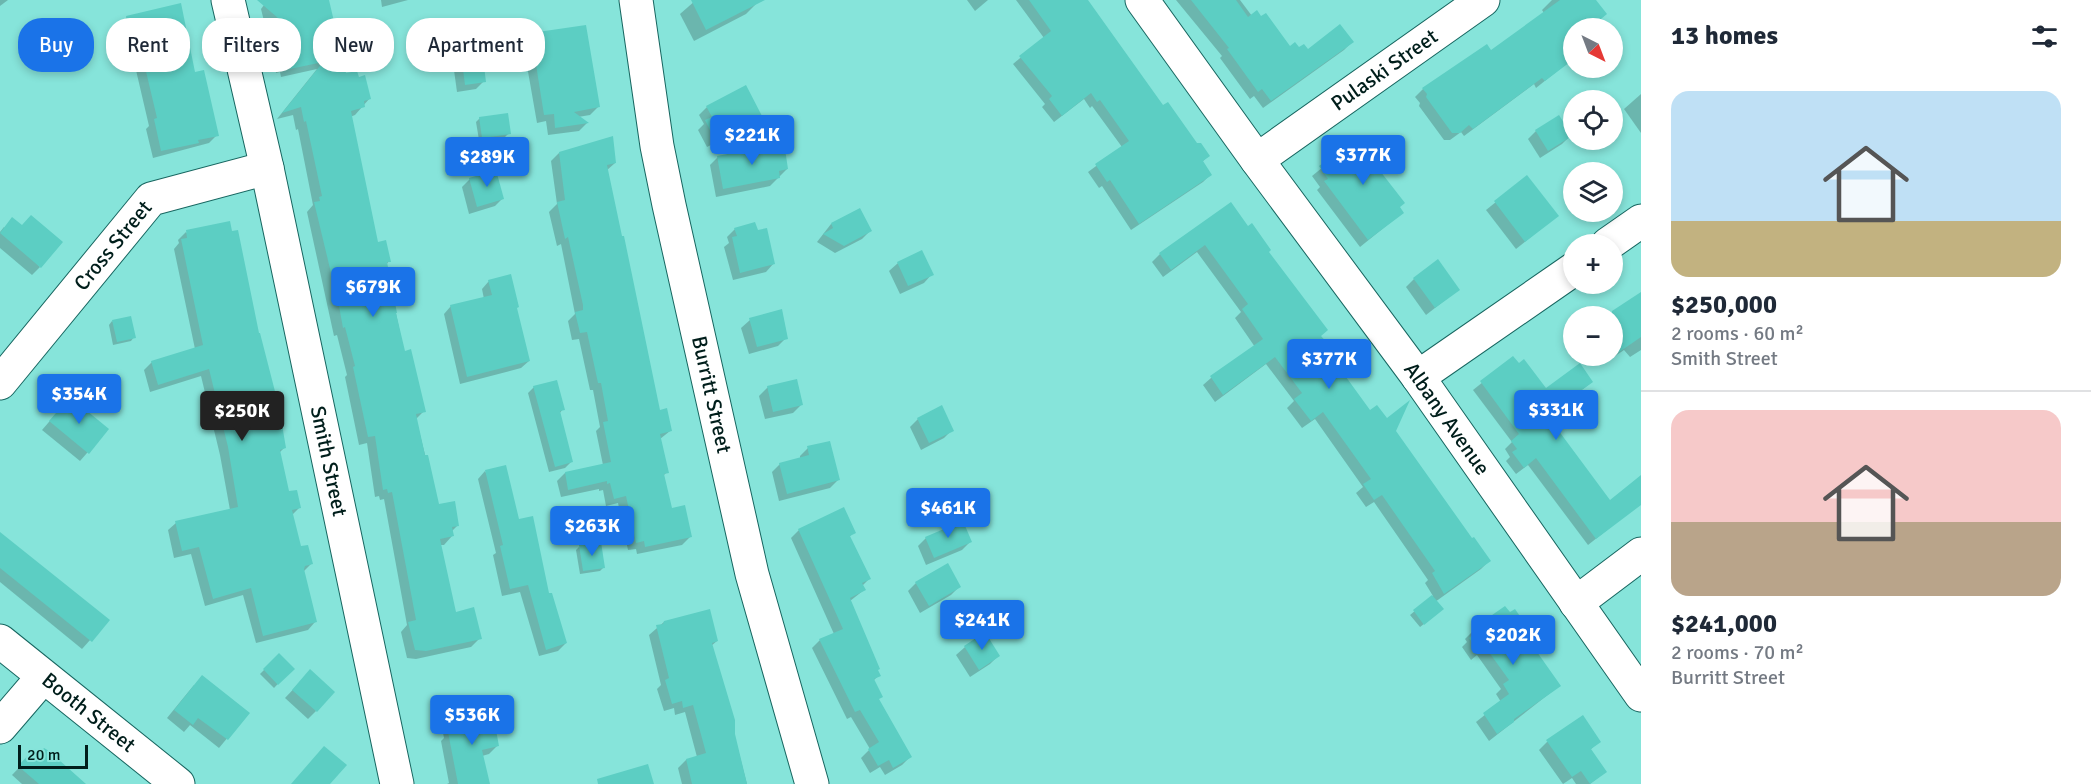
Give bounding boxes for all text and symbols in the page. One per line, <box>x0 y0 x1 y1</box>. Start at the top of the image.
chip: Buy <box>18 18 94 72</box>
chip: Rent <box>106 18 190 72</box>
chip: Filters <box>202 18 301 72</box>
chip: New <box>313 18 394 72</box>
chip: Apartment <box>406 18 545 72</box>
north arrow <box>1563 18 1623 78</box>
map controls <box>1563 18 1623 366</box>
text: 13 homes <box>1671 20 1778 52</box>
icon: filters <box>2028 20 2061 53</box>
street label: Pulaski Street <box>1326 23 1443 116</box>
button: locate <box>1563 90 1623 150</box>
pin: $221K <box>710 115 794 166</box>
text: $221K <box>724 122 780 147</box>
icon: home <box>1812 130 1920 238</box>
pin: $377K <box>1321 135 1405 186</box>
pin: $289K <box>445 137 529 188</box>
text: $377K <box>1335 142 1391 167</box>
text: $289K <box>459 144 515 169</box>
button: layers <box>1563 162 1623 222</box>
street label: Cross Street <box>68 195 157 296</box>
button: + <box>1563 234 1623 294</box>
pin: $679K <box>331 267 415 318</box>
text: $679K <box>345 274 401 299</box>
text: $250,000 <box>1671 289 1777 321</box>
button: − <box>1563 306 1623 366</box>
text: 2 rooms · 60 m² <box>1671 321 1804 346</box>
street label: Burritt Street <box>686 333 737 456</box>
pin: $377K <box>1287 339 1371 390</box>
text: $377K <box>1301 346 1357 371</box>
text: Smith Street <box>1671 346 1778 371</box>
street label: Albany Avenue <box>1399 357 1496 480</box>
pin: $354K <box>37 374 121 425</box>
text: $354K <box>51 381 107 406</box>
pin: $331K <box>1514 390 1598 441</box>
pin: $250K <box>200 391 284 442</box>
text: $331K <box>1528 397 1584 422</box>
text: $250K <box>214 398 270 423</box>
street label: Smith Street <box>305 404 353 519</box>
icon: home <box>1812 449 1920 557</box>
pin: $461K <box>906 488 990 539</box>
text: $461K <box>920 495 976 520</box>
pin: $263K <box>550 506 634 557</box>
text: $263K <box>564 513 620 538</box>
pin: $241K <box>940 600 1024 651</box>
text: $241K <box>954 607 1010 632</box>
text: $241,000 <box>1671 608 1777 640</box>
pin: $202K <box>1471 615 1555 666</box>
text: $202K <box>1485 622 1541 647</box>
text: 2 rooms · 70 m² <box>1671 640 1804 665</box>
text: Burritt Street <box>1671 665 1785 690</box>
street label: Booth Street <box>37 667 141 758</box>
pin: $536K <box>430 695 514 746</box>
text: $536K <box>444 702 500 727</box>
scale bar <box>18 742 88 770</box>
text: 20 m <box>27 745 61 765</box>

